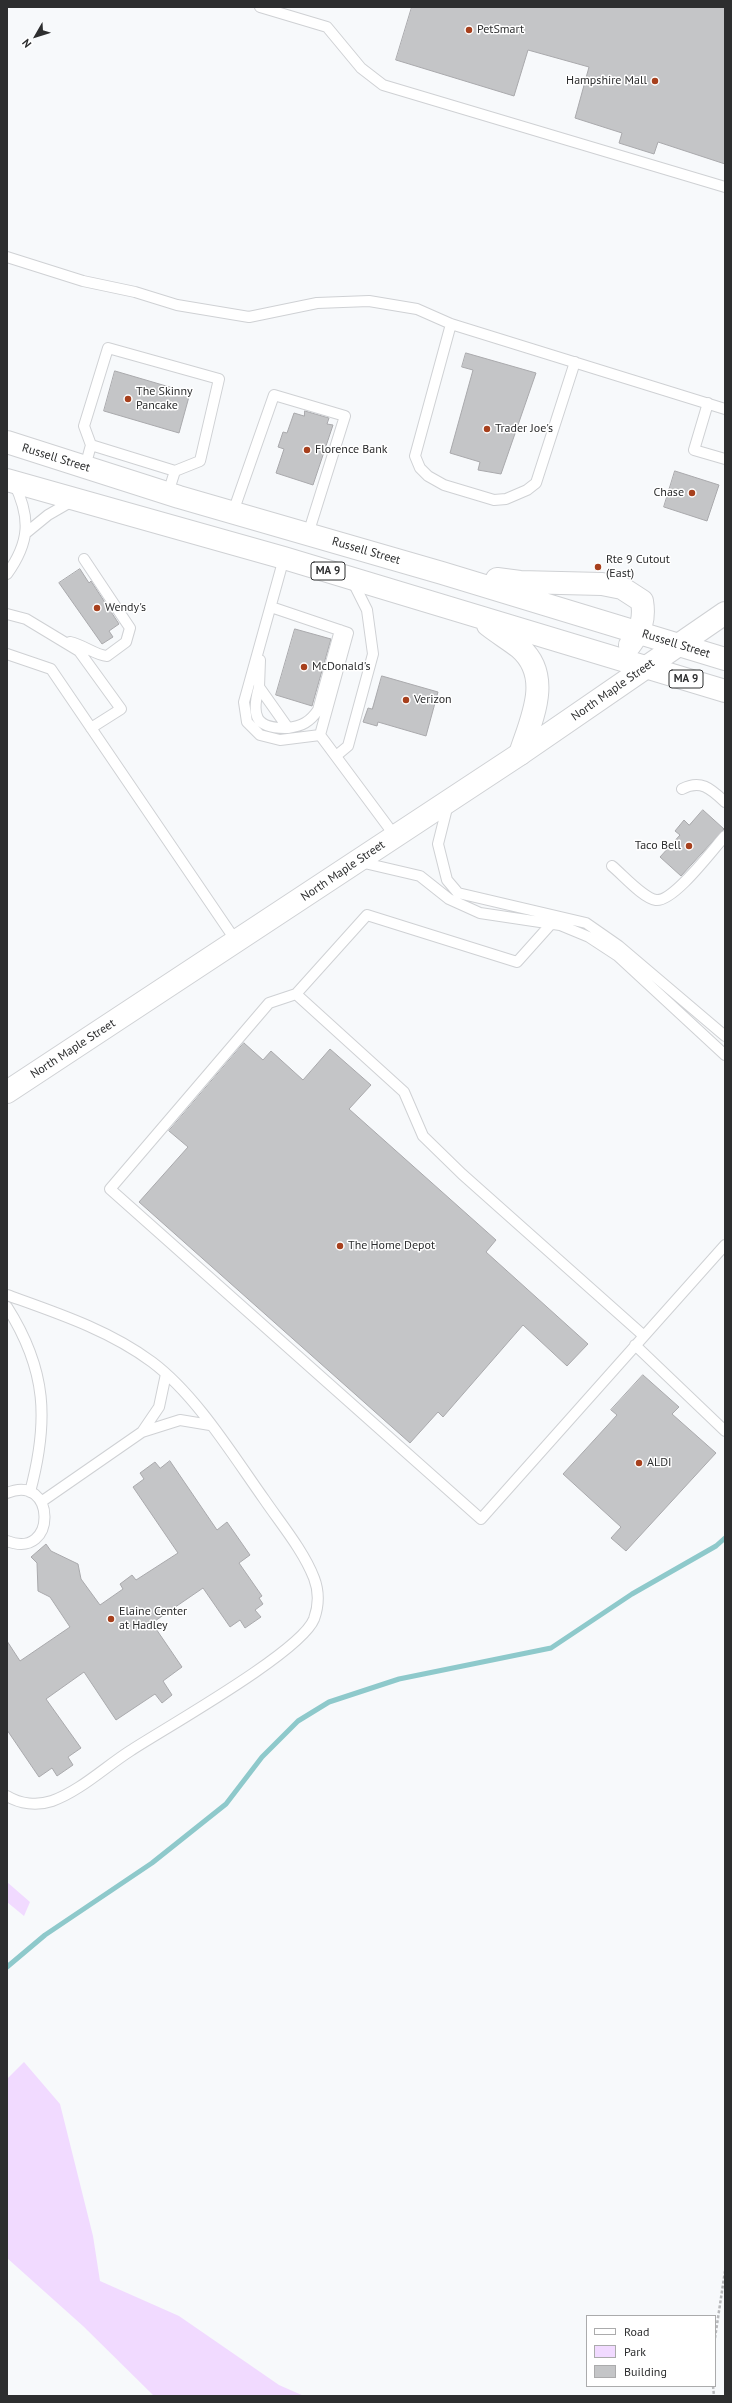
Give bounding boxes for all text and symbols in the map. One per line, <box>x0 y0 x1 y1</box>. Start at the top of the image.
north arrow <box>16 16 56 56</box>
place label: PetSmart <box>477 23 524 37</box>
marker: PetSmart <box>464 25 474 35</box>
text: N <box>19 36 34 51</box>
place label: Hampshire Mall <box>566 74 647 88</box>
marker: Hampshire Mall <box>650 76 660 86</box>
place label: The Skinny Pancake <box>136 385 193 413</box>
marker: The Skinny Pancake <box>123 394 133 404</box>
place label: Trader Joe's <box>495 422 553 436</box>
marker: Trader Joe's <box>482 424 492 434</box>
street label: Russell Street <box>20 441 92 475</box>
place label: Florence Bank <box>315 443 388 457</box>
marker: Florence Bank <box>302 445 312 455</box>
place label: Chase <box>653 486 684 500</box>
marker: Chase <box>687 488 697 498</box>
street label: Russell Street <box>330 534 402 568</box>
place label: Rte 9 Cutout (East) <box>606 553 670 581</box>
road number: MA 9 <box>311 562 345 580</box>
marker: Rte 9 Cutout (East) <box>593 562 603 572</box>
place label: Wendy's <box>105 601 146 615</box>
marker: Wendy's <box>92 603 102 613</box>
street label: Russell Street <box>640 627 712 661</box>
street label: North Maple Street <box>569 656 657 724</box>
place label: McDonald's <box>312 660 371 674</box>
marker: McDonald's <box>299 662 309 672</box>
road number: MA 9 <box>669 670 703 688</box>
place label: Verizon <box>414 693 452 707</box>
marker: Verizon <box>401 695 411 705</box>
street label: North Maple Street <box>298 838 388 904</box>
place label: Taco Bell <box>635 839 681 853</box>
marker: Taco Bell <box>684 841 694 851</box>
street label: North Maple Street <box>28 1016 118 1082</box>
place label: The Home Depot <box>348 1239 435 1253</box>
marker: The Home Depot <box>335 1241 345 1251</box>
place label: ALDI <box>647 1456 672 1470</box>
marker: ALDI <box>634 1458 644 1468</box>
place label: Elaine Center at Hadley <box>119 1605 187 1633</box>
marker: Elaine Center at Hadley <box>106 1614 116 1624</box>
legend <box>586 2315 716 2387</box>
text: Road <box>624 2324 649 2339</box>
text: Park <box>624 2344 646 2359</box>
text: Building <box>624 2364 667 2379</box>

